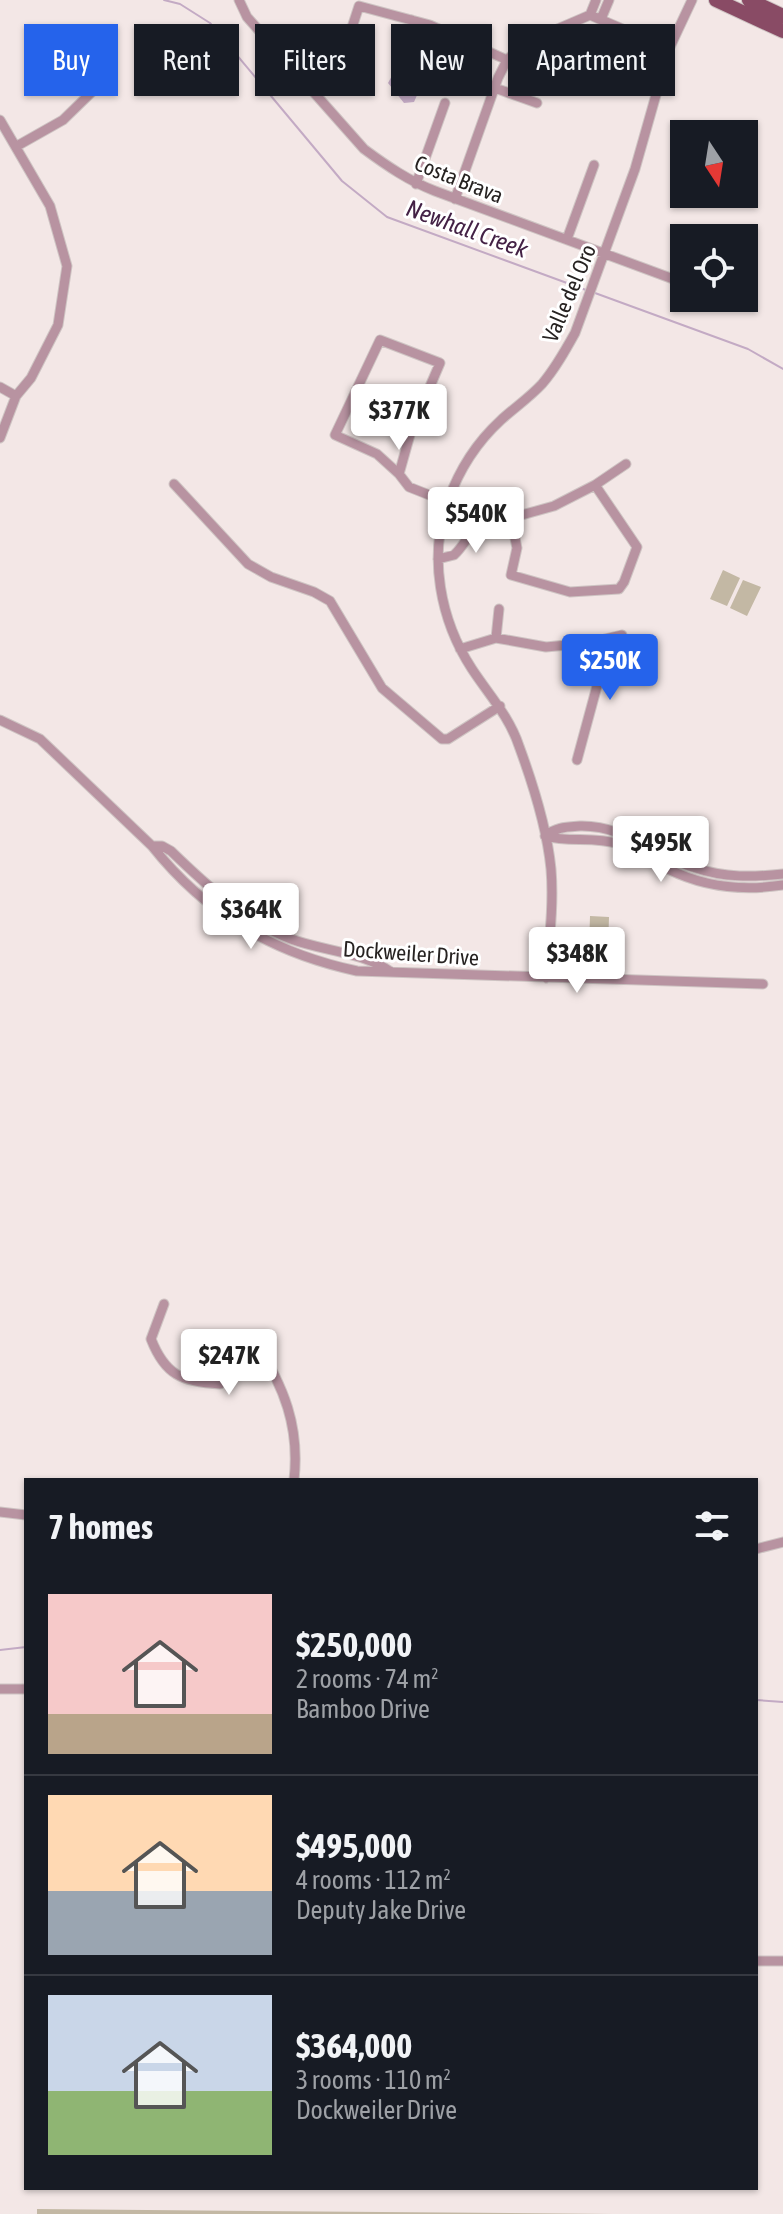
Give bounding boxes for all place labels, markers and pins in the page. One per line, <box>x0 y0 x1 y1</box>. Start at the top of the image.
pin: $377K <box>343 384 455 452</box>
pin: $540K <box>420 487 532 555</box>
pin: $250K <box>554 634 666 702</box>
pin: $495K <box>605 816 717 884</box>
pin: $364K <box>195 883 307 951</box>
pin: $348K <box>521 927 633 995</box>
pin: $247K <box>173 1329 285 1397</box>

